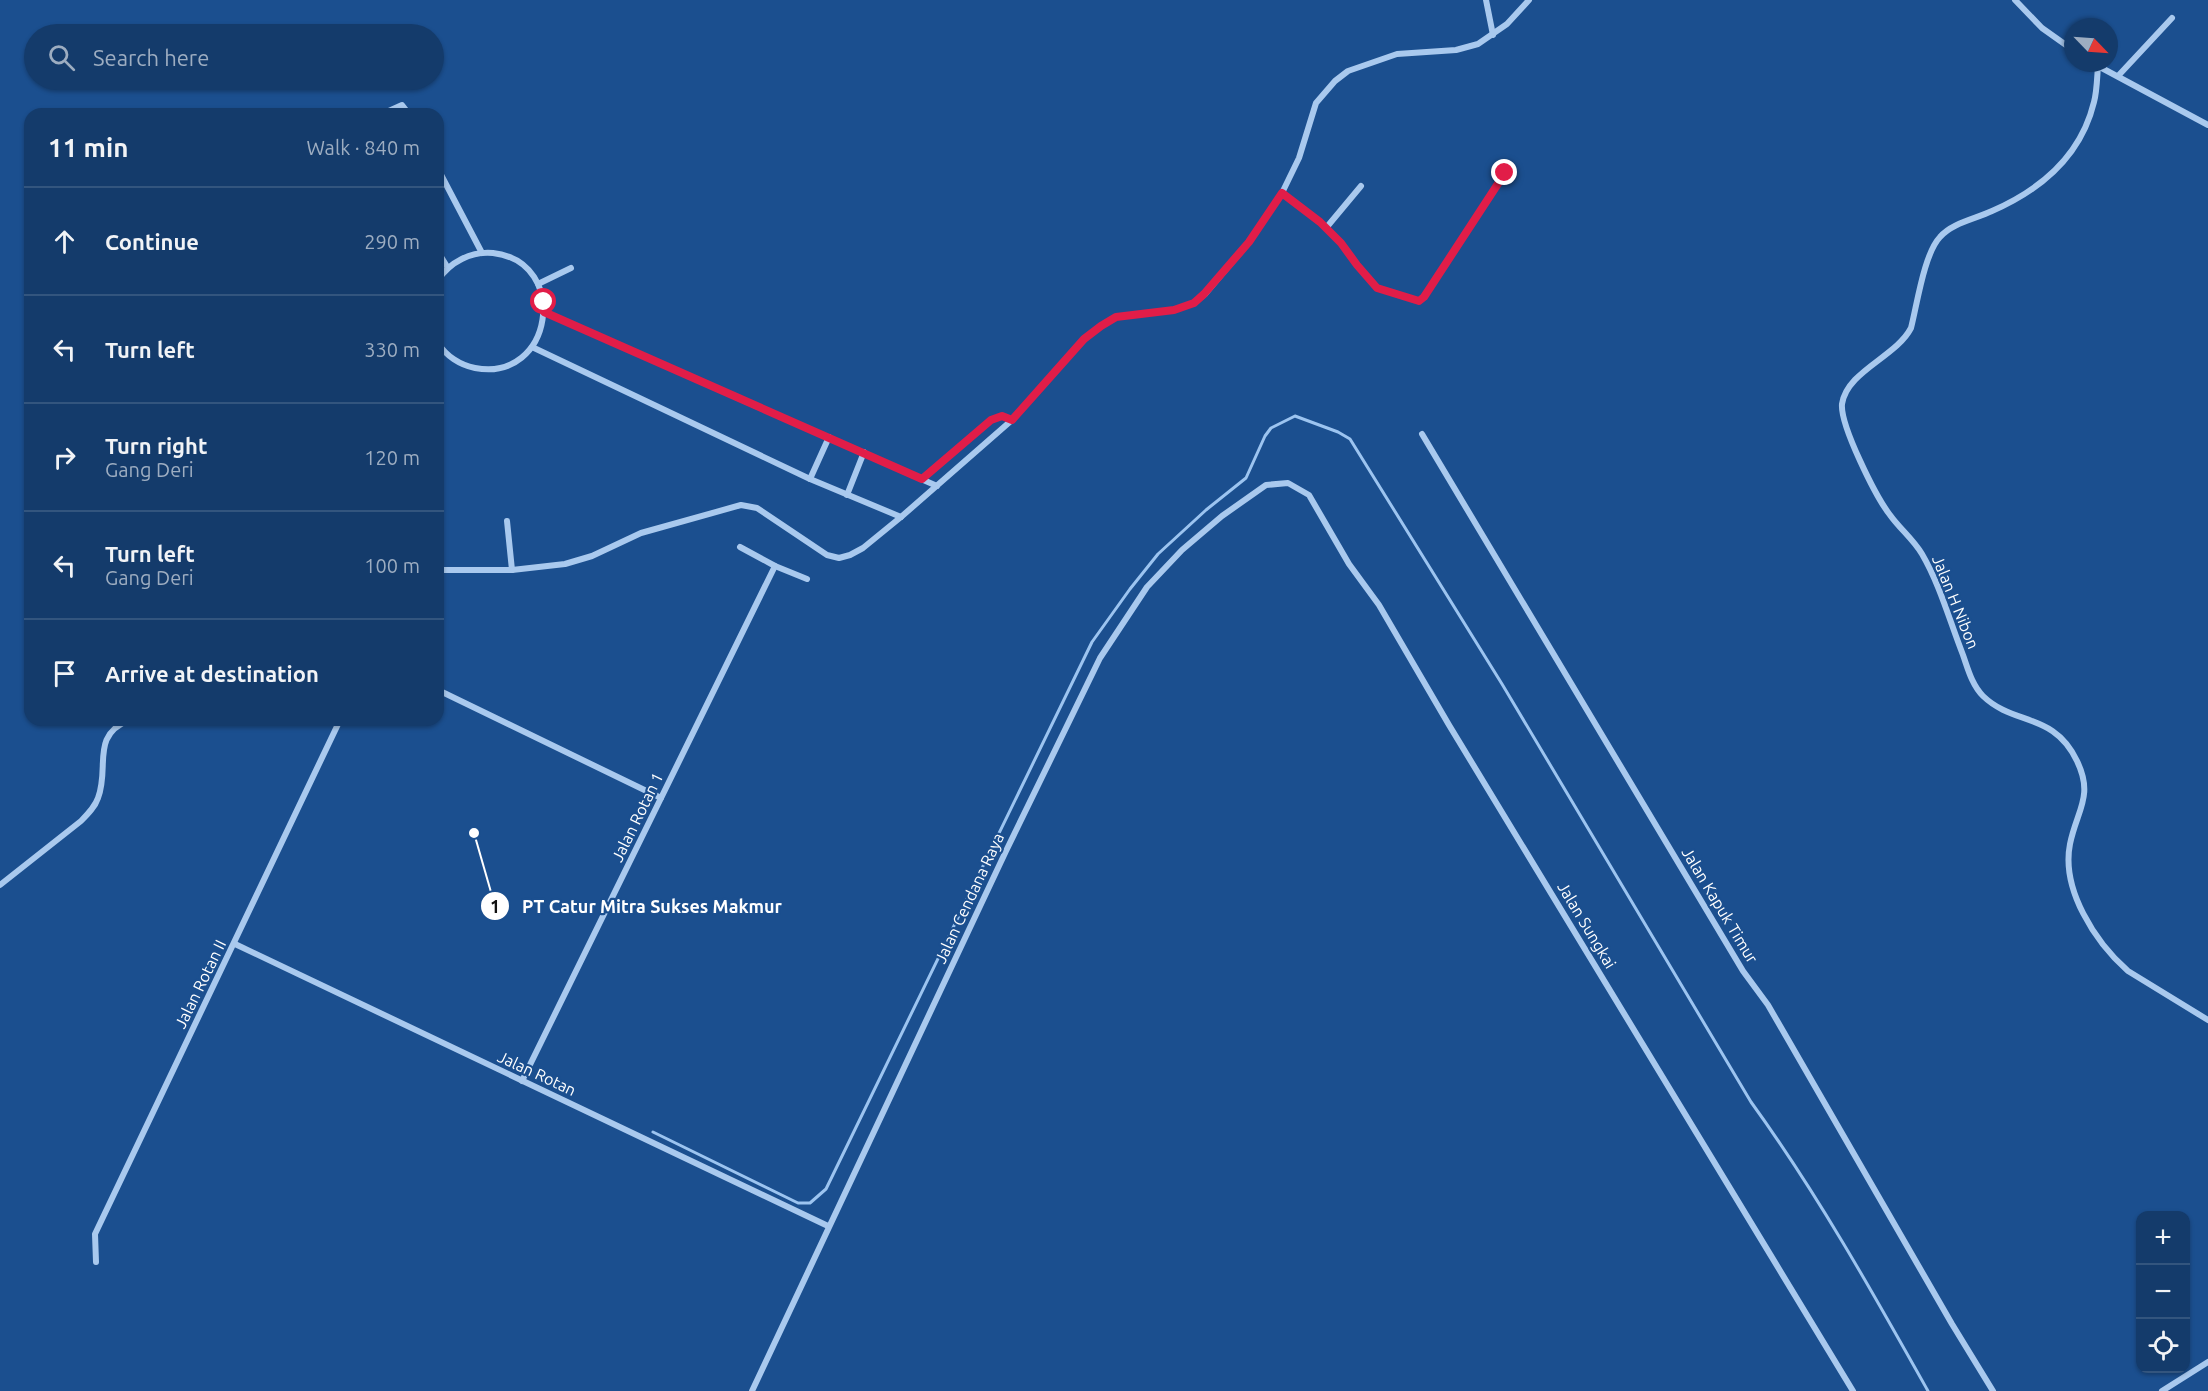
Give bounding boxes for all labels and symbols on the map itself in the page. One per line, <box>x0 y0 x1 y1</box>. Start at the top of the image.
north arrow <box>2064 18 2118 72</box>
route end <box>1491 159 1517 185</box>
route start <box>530 288 556 314</box>
street label: Jalan H Nibon <box>1929 553 1983 651</box>
street label: Jalan Rotan 1 <box>608 769 666 865</box>
street label: Jalan Cendana Raya <box>931 830 1007 966</box>
street label: Jalan Kapuk Timur <box>1678 844 1762 966</box>
street label: Jalan Sungkai <box>1554 879 1620 971</box>
callout: PT Catur Mitra Sukses Makmur <box>480 888 794 924</box>
text: 1 <box>490 896 500 916</box>
text: PT Catur Mitra Sukses Makmur <box>522 896 783 916</box>
street label: Jalan Rotan II <box>171 937 229 1031</box>
street label: Jalan Rotan <box>495 1047 579 1099</box>

